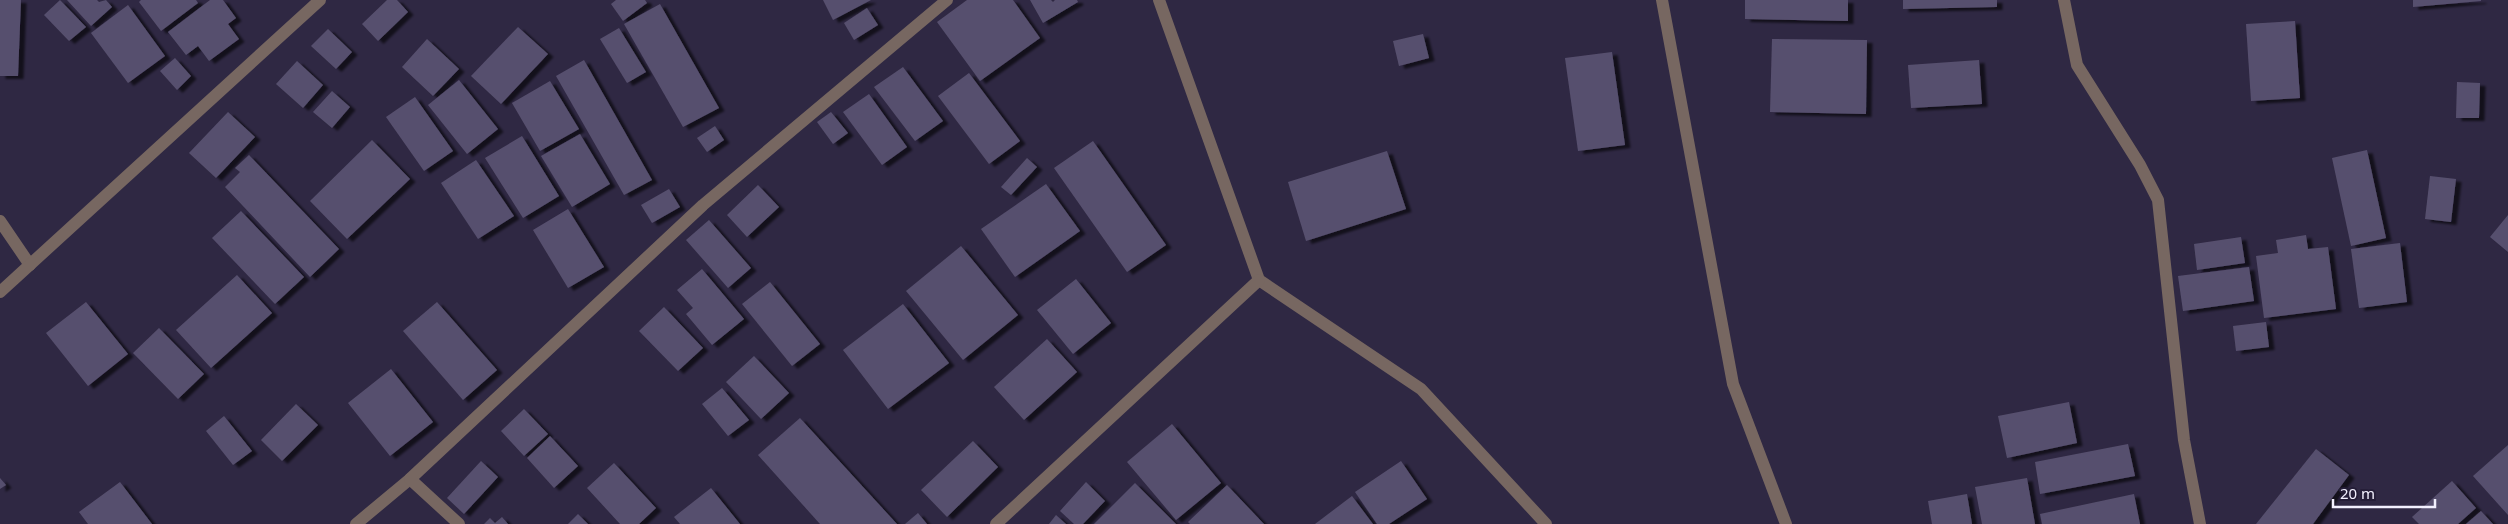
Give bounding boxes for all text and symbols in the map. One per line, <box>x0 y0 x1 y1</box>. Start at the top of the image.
scale bar <box>2333 476 2436 508</box>
text: 20 m <box>2340 483 2375 503</box>

